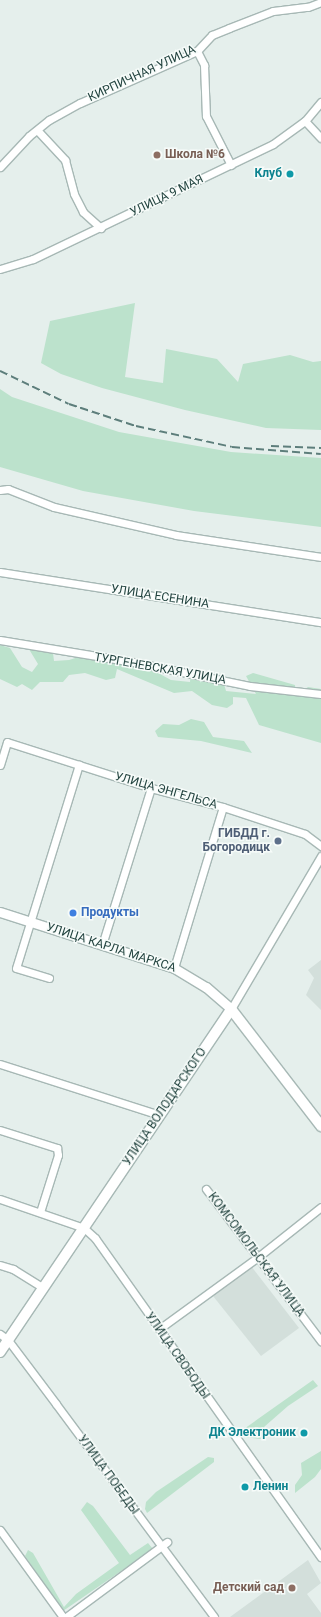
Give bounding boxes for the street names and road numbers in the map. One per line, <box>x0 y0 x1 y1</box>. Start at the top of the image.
street label: КИРПИЧНАЯ УЛИЦА <box>86 43 198 105</box>
street label: УЛИЦА 9 МАЯ <box>128 172 206 220</box>
street label: УЛИЦА ЕСЕНИНА <box>110 582 210 612</box>
street label: ТУРГЕНЕВСКАЯ УЛИЦА <box>93 650 227 688</box>
street label: УЛИЦА ЭНГЕЛЬСА <box>113 769 219 813</box>
street label: УЛИЦА КАРЛА МАРКСА <box>44 920 178 976</box>
street label: УЛИЦА ВОЛОДАРСКОГО <box>120 1045 210 1169</box>
street label: КОМСОМОЛЬСКАЯ УЛИЦА <box>205 1190 307 1320</box>
street label: УЛИЦА СВОБОДЫ <box>142 1310 212 1402</box>
street label: УЛИЦА ПОБЕДЫ <box>74 1433 142 1517</box>

